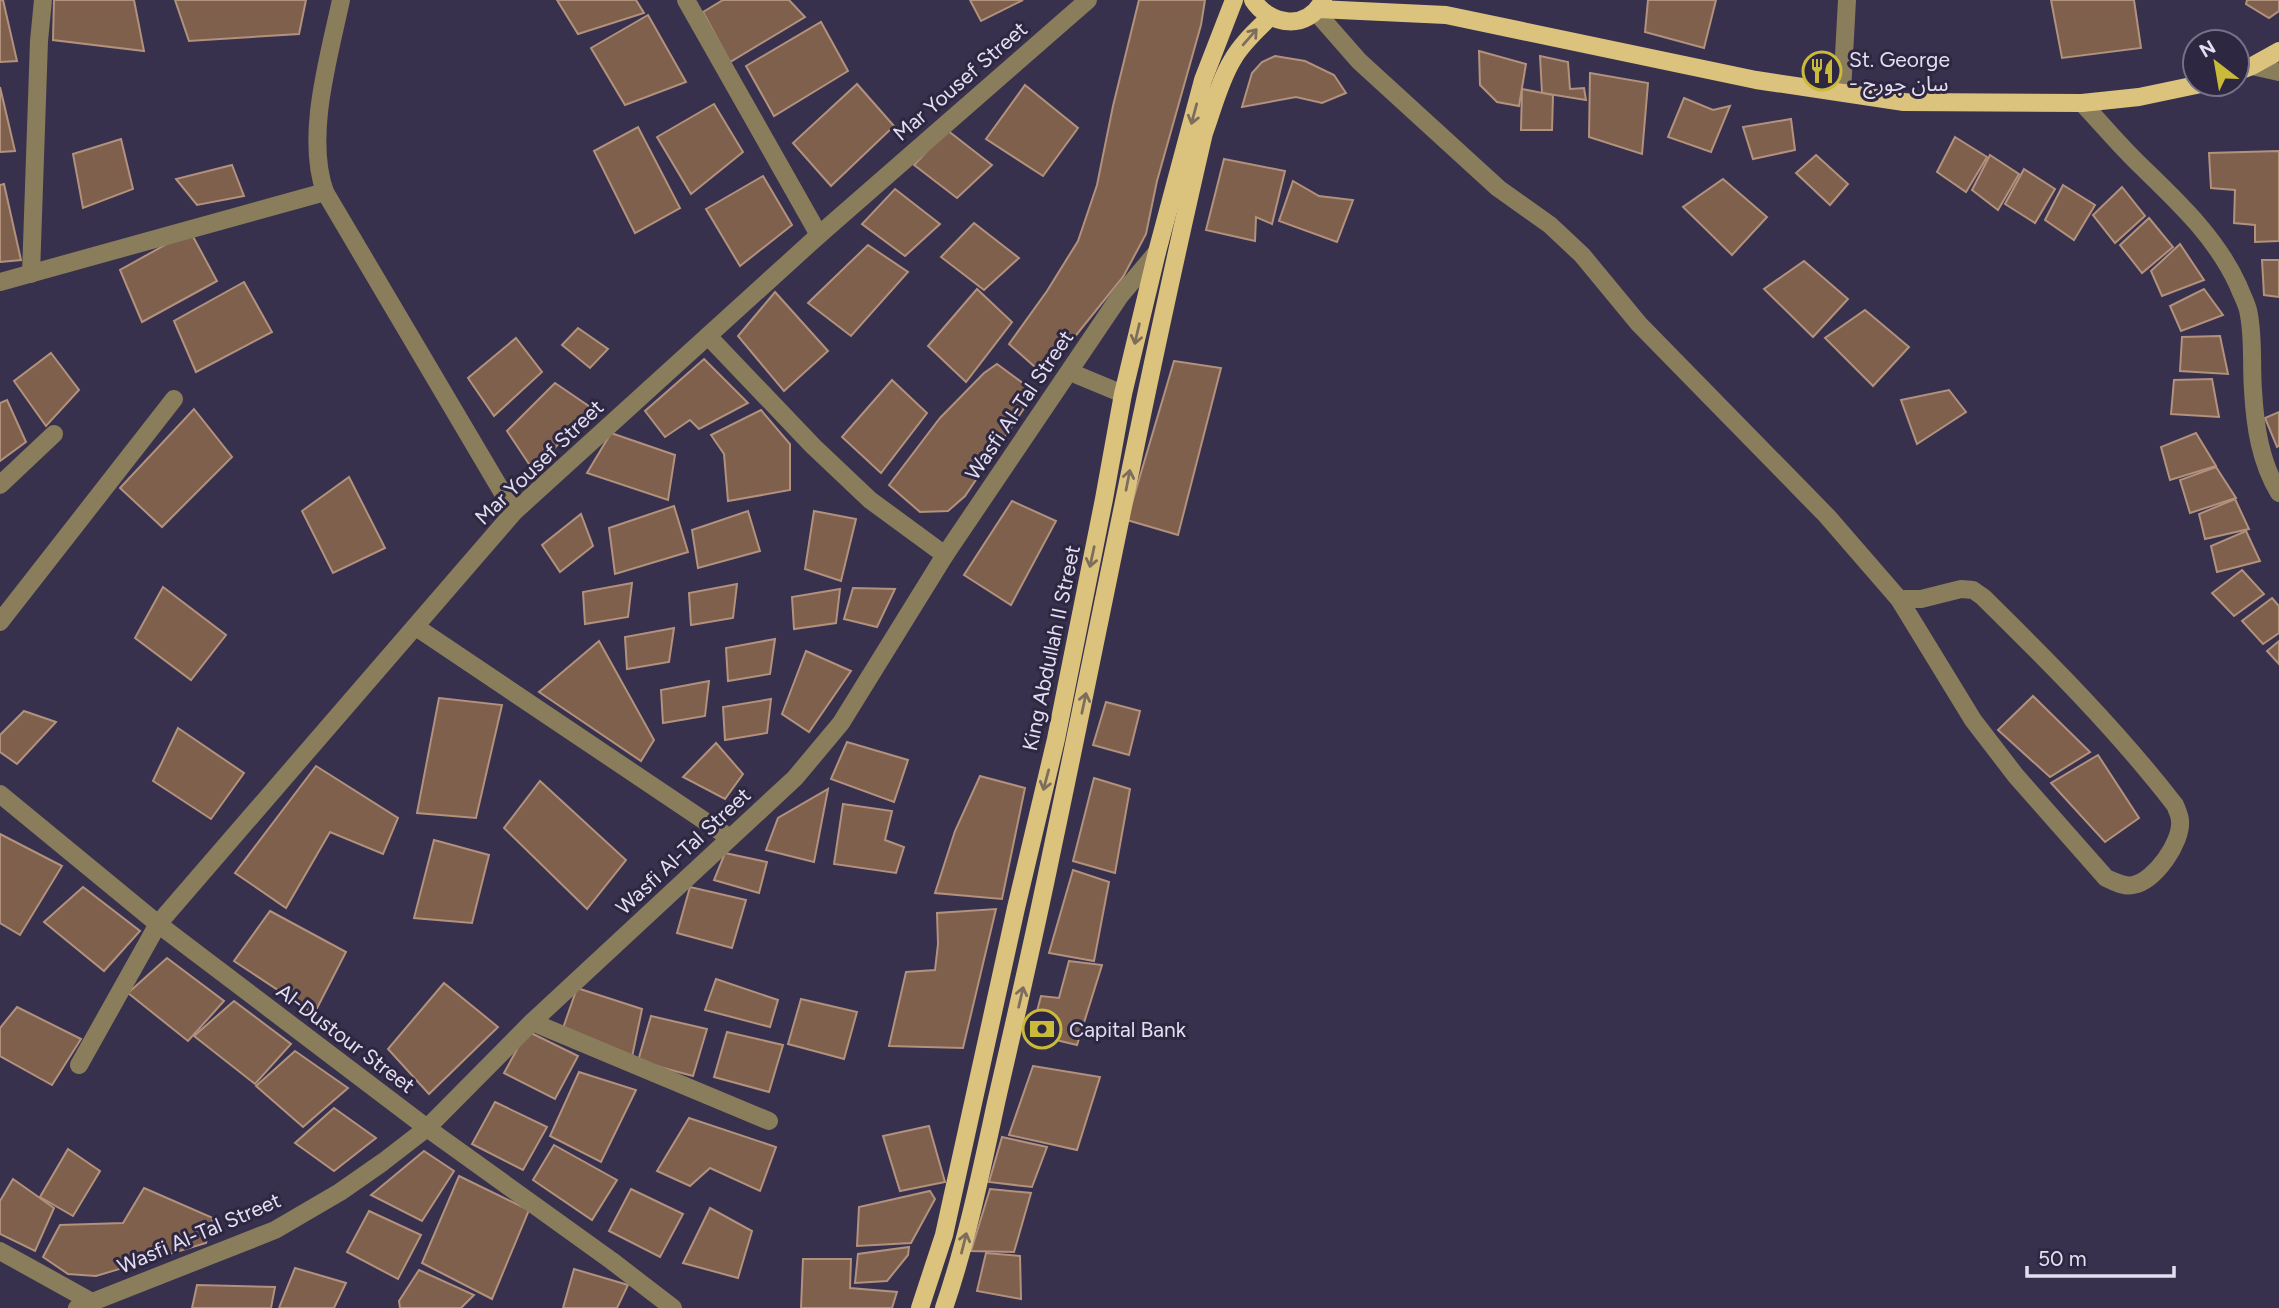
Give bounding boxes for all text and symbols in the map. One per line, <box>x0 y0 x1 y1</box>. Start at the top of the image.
street label: Mar Yousef Street <box>888 16 1032 146</box>
one-way arrow <box>1242 28 1258 46</box>
north arrow <box>2181 28 2251 98</box>
text: N <box>2195 35 2220 62</box>
place label: St. George - سان جورج <box>1849 47 1950 99</box>
restaurant icon: St. George - سان جورج <box>1801 50 1843 92</box>
one-way arrow <box>1186 103 1199 125</box>
one-way arrow <box>1130 322 1143 345</box>
street label: Wasfi Al-Tal Street <box>960 325 1078 484</box>
street label: Mar Yousef Street <box>470 394 609 530</box>
one-way arrow <box>1122 469 1135 492</box>
street label: King Abdullah II Street <box>1017 543 1085 753</box>
one-way arrow <box>1085 545 1099 568</box>
one-way arrow <box>1077 692 1091 715</box>
one-way arrow <box>1039 768 1052 791</box>
street label: Wasfi Al-Tal Street <box>611 782 755 920</box>
street label: Al-Dustour Street <box>272 978 420 1098</box>
one-way arrow <box>1015 986 1028 1009</box>
bank icon: Capital Bank <box>1021 1008 1063 1050</box>
place label: Capital Bank <box>1069 1017 1187 1042</box>
street label: Wasfi Al-Tal Street <box>114 1187 284 1279</box>
one-way arrow <box>958 1232 971 1255</box>
scale bar <box>2027 1234 2174 1278</box>
text: 50 m <box>2038 1246 2087 1271</box>

